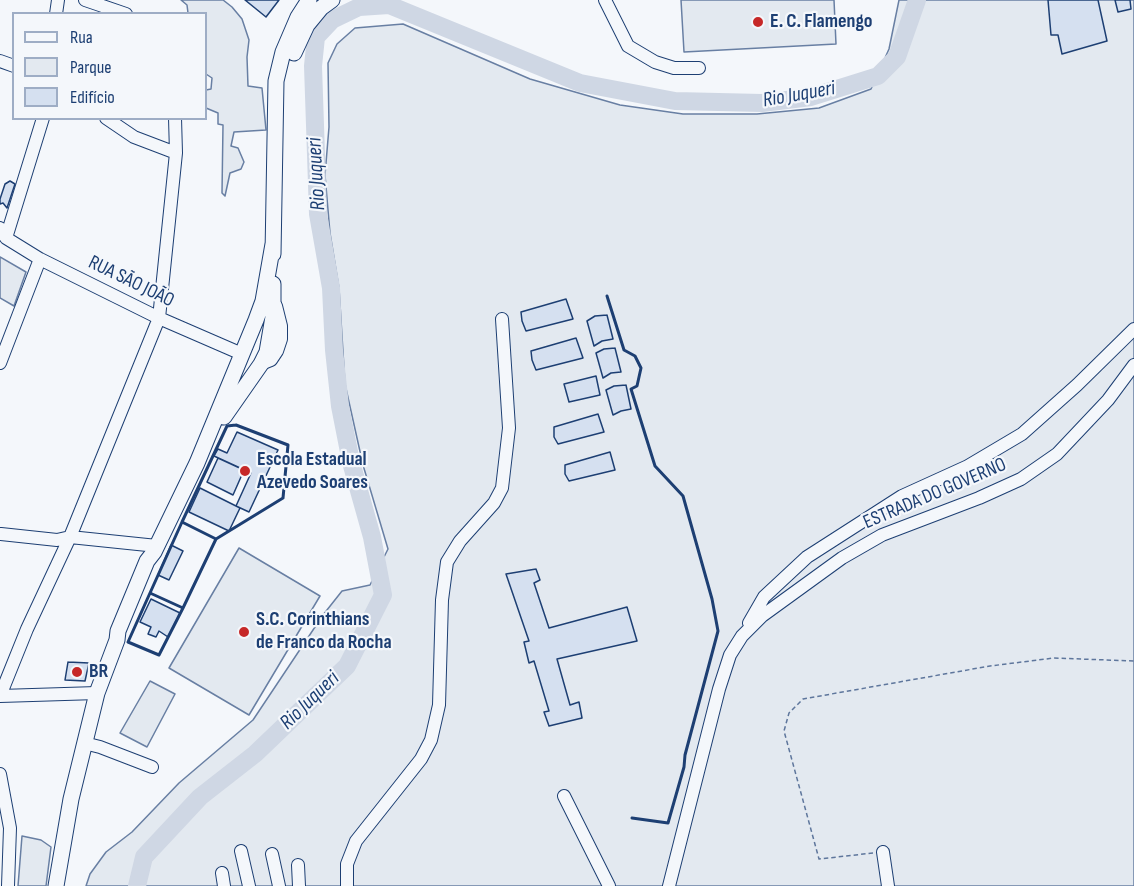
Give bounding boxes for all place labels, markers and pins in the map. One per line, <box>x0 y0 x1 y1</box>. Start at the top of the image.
place label: E. C. Flamengo <box>770 10 872 34</box>
marker: E. C. Flamengo <box>751 15 765 29</box>
place label: Escola Estadual Azevedo Soares <box>257 448 368 495</box>
marker: Escola Estadual Azevedo Soares <box>238 464 252 478</box>
place label: S.C. Corinthians de Franco da Rocha <box>256 608 392 655</box>
marker: S.C. Corinthians de Franco da Rocha <box>237 625 251 639</box>
place label: BR <box>89 660 108 684</box>
marker: BR <box>70 665 84 679</box>

